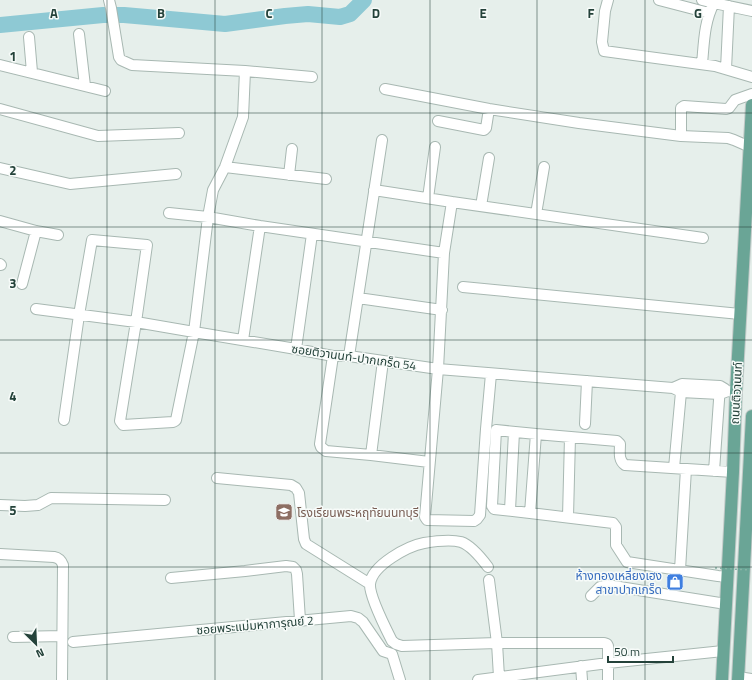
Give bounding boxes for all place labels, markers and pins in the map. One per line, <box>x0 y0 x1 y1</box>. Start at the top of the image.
school or university icon: โรงเรียนพระหฤทัยนนทบุรี <box>274 502 294 522</box>
place label: โรงเรียนพระหฤทัยนนทบุรี <box>297 503 419 522</box>
place label: ห้างทองเหลี่ยงเฮง สาขาปากเกร็ด <box>575 566 662 599</box>
shop icon: ห้างทองเหลี่ยงเฮง สาขาปากเกร็ด <box>665 572 685 592</box>

